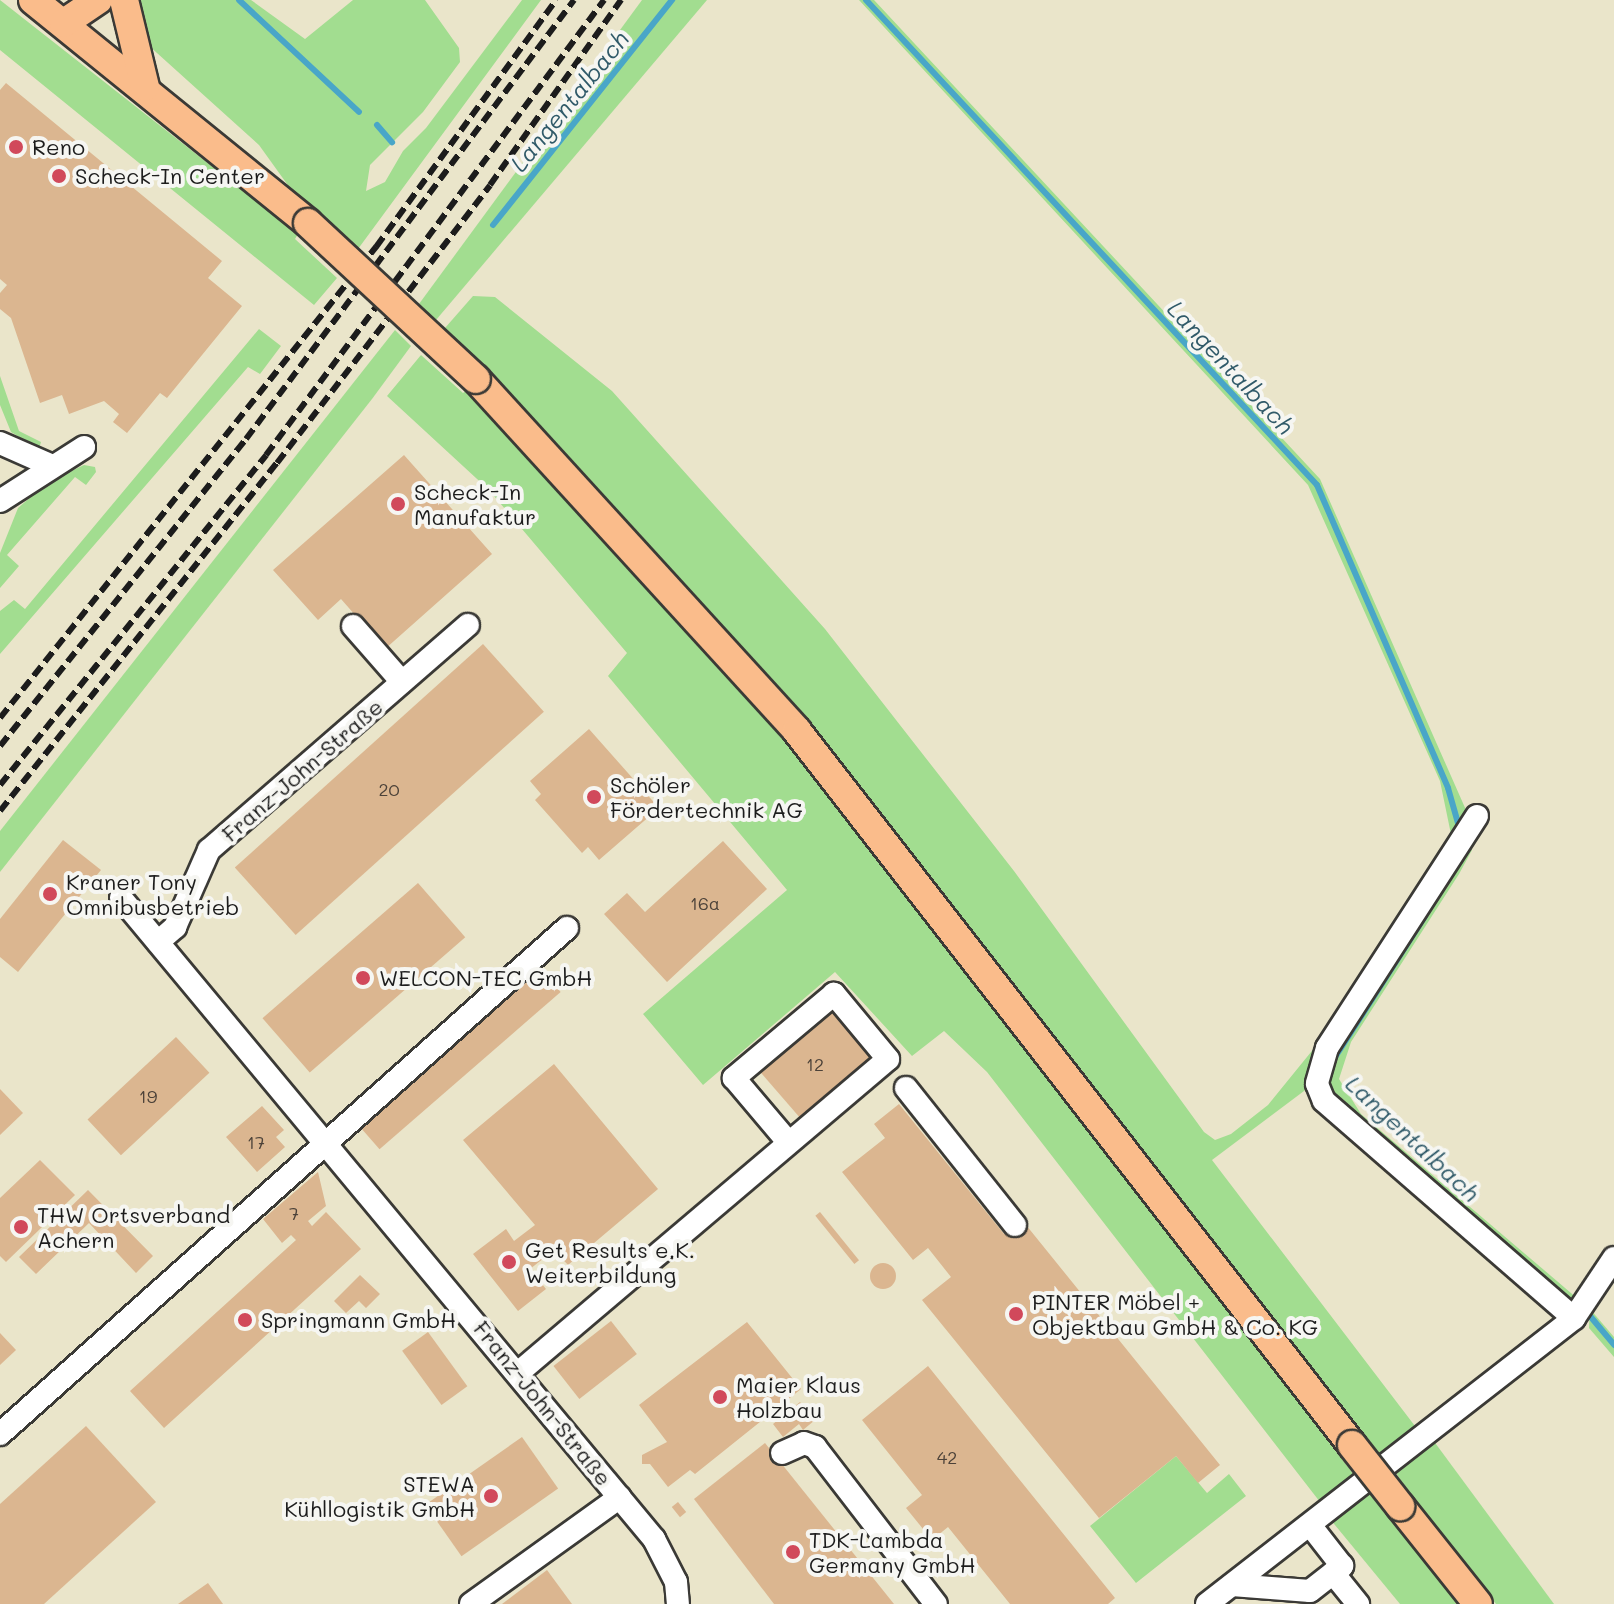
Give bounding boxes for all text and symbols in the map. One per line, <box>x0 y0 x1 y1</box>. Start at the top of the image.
water label: Langentalbach <box>504 25 634 177</box>
place label: Reno <box>32 134 85 160</box>
marker: Reno <box>7 138 25 156</box>
place label: Scheck-In Center <box>75 163 265 189</box>
marker: Scheck-In Center <box>50 167 68 185</box>
water label: Langentalbach <box>1162 294 1300 440</box>
place label: Scheck-In Manufaktur <box>414 478 536 530</box>
marker: Scheck-In Manufaktur <box>389 495 407 513</box>
street label: Franz-John-Straße <box>216 693 388 847</box>
place label: Schöler Fördertechnik AG <box>610 771 803 822</box>
house number: 20 <box>378 778 400 800</box>
marker: Schöler Fördertechnik AG <box>585 788 603 806</box>
place label: Kraner Tony Omnibusbetrieb <box>66 868 239 920</box>
marker: Kraner Tony Omnibusbetrieb <box>41 885 59 903</box>
house number: 16a <box>690 892 720 914</box>
place label: WELCON-TEC GmbH <box>379 965 592 991</box>
marker: WELCON-TEC GmbH <box>354 969 372 987</box>
house number: 12 <box>806 1053 824 1075</box>
water label: Langentalbach <box>1340 1069 1486 1207</box>
house number: 19 <box>139 1085 157 1107</box>
house number: 17 <box>247 1131 265 1153</box>
place label: THW Ortsverband Achern <box>37 1201 230 1252</box>
house number: 7 <box>289 1202 299 1224</box>
marker: THW Ortsverband Achern <box>12 1218 30 1236</box>
place label: Get Results e.K. Weiterbildung <box>525 1236 695 1288</box>
marker: Get Results e.K. Weiterbildung <box>500 1253 518 1271</box>
place label: PINTER Möbel + Objektbau GmbH & Co. KG <box>1032 1288 1318 1340</box>
marker: PINTER Möbel + Objektbau GmbH & Co. KG <box>1007 1305 1025 1323</box>
place label: Springmann GmbH <box>261 1307 456 1333</box>
marker: Springmann GmbH <box>236 1311 254 1329</box>
street label: Franz-John-Straße <box>469 1315 617 1491</box>
place label: Maier Klaus Holzbau <box>736 1371 861 1422</box>
marker: Maier Klaus Holzbau <box>711 1388 729 1406</box>
house number: 42 <box>937 1446 957 1468</box>
place label: STEWA Kühllogistik GmbH <box>284 1470 475 1522</box>
marker: STEWA Kühllogistik GmbH <box>482 1487 500 1505</box>
place label: TDK-Lambda Germany GmbH <box>809 1526 975 1578</box>
marker: TDK-Lambda Germany GmbH <box>784 1543 802 1561</box>

